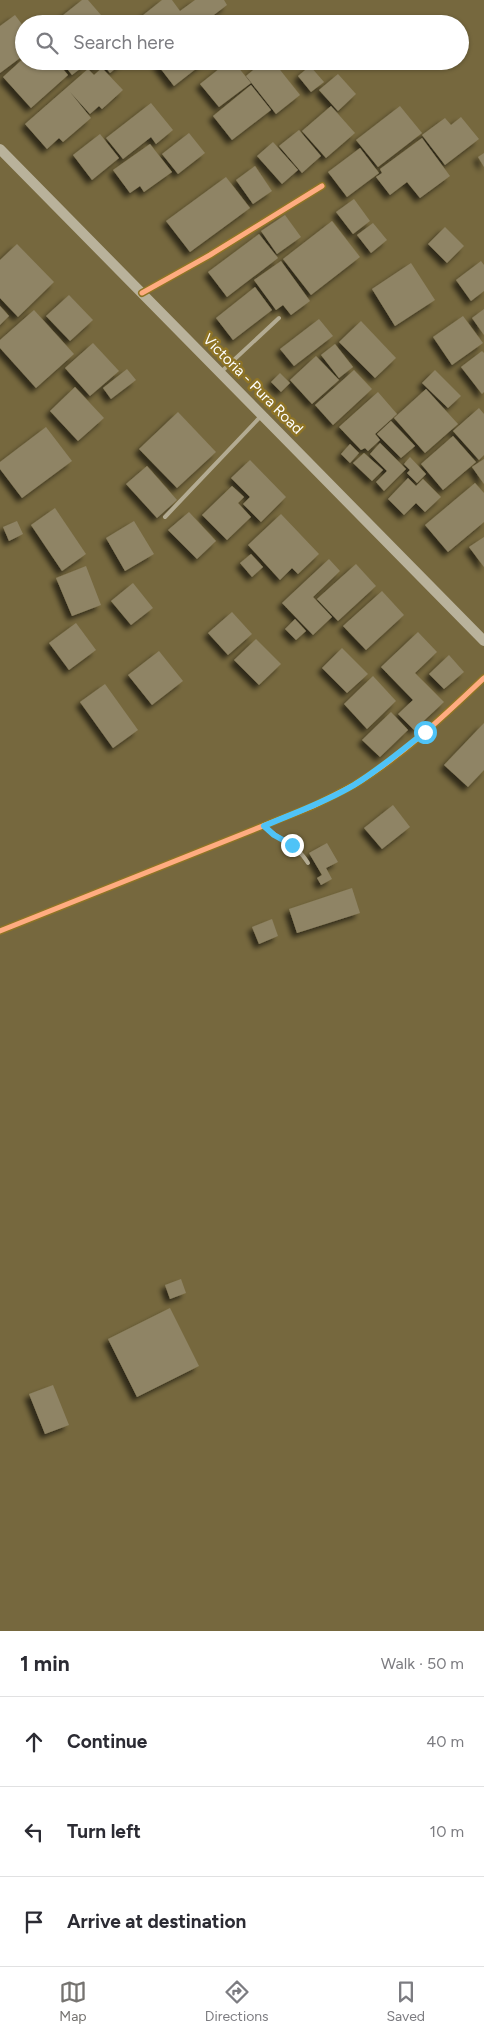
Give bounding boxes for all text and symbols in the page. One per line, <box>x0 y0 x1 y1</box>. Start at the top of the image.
search box <box>15 15 469 70</box>
icon: search <box>33 29 61 57</box>
text: Search here <box>73 31 175 54</box>
street label: Victoria - Pura Road <box>199 330 307 438</box>
route start <box>414 721 437 744</box>
route end <box>281 834 304 857</box>
text: 1 min <box>20 1651 70 1676</box>
text: Walk · 50 m <box>381 1654 464 1673</box>
icon: ahead <box>20 1728 48 1756</box>
text: Continue <box>67 1730 147 1753</box>
text: 40 m <box>426 1732 464 1751</box>
icon: left <box>20 1818 48 1846</box>
text: Turn left <box>67 1820 141 1843</box>
text: 10 m <box>430 1822 464 1841</box>
icon: arrive <box>20 1908 48 1936</box>
text: Arrive at destination <box>67 1910 246 1933</box>
tab: Map <box>59 1978 87 2025</box>
tab: Directions <box>205 1978 269 2025</box>
tab: Saved <box>386 1978 425 2025</box>

